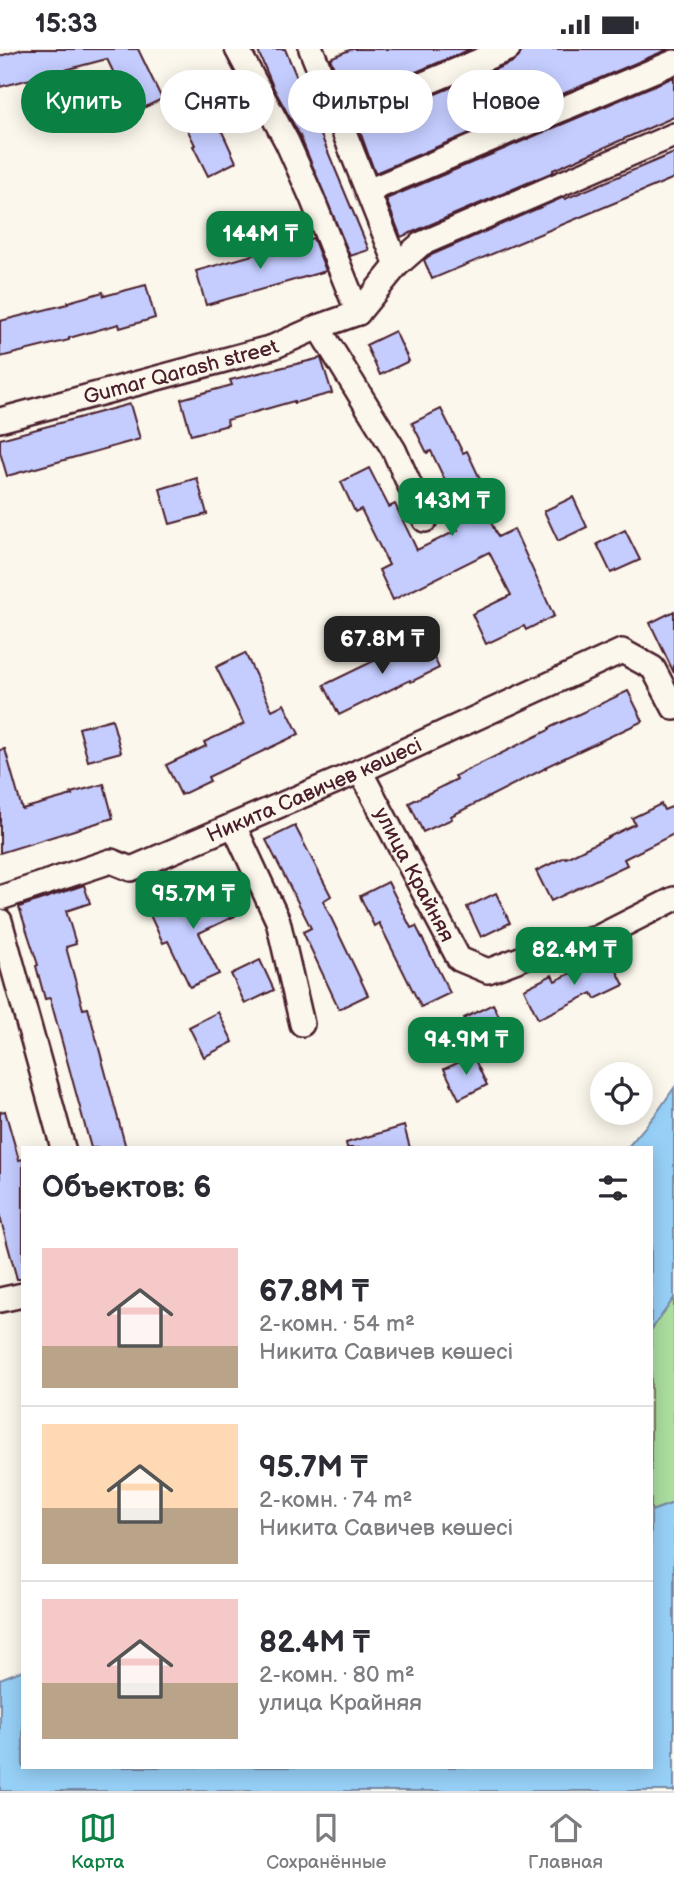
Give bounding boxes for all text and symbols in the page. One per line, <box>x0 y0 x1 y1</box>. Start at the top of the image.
text: 15:33 <box>35 9 98 40</box>
chip: Купить <box>21 70 146 133</box>
chip: Снять <box>160 70 274 133</box>
chip: Фильтры <box>288 70 433 133</box>
chip: Новое <box>447 70 564 133</box>
pin: 144M ₸ <box>203 211 317 271</box>
text: 144M ₸ <box>222 220 298 248</box>
street label: Gumar Qarash street <box>81 333 283 410</box>
pin: 143M ₸ <box>395 479 509 538</box>
text: 143M ₸ <box>414 487 490 515</box>
pin: 67.8M ₸ <box>317 617 447 676</box>
text: 67.8M ₸ <box>340 625 424 653</box>
street label: Никита Савичев көшесі <box>203 732 426 848</box>
street label: улица Крайняя <box>369 803 460 946</box>
pin: 95.7M ₸ <box>128 871 258 931</box>
text: 95.7M ₸ <box>151 880 235 908</box>
pin: 82.4M ₸ <box>509 927 639 987</box>
text: 82.4M ₸ <box>532 936 616 964</box>
pin: 94.9M ₸ <box>401 1017 531 1077</box>
text: 94.9M ₸ <box>424 1026 508 1054</box>
map controls <box>590 1062 653 1125</box>
button: locate <box>590 1062 653 1125</box>
icon: filters <box>594 1169 632 1207</box>
text: Объектов: 6 <box>42 1170 211 1206</box>
text: 67.8M ₸ <box>259 1274 369 1310</box>
icon: home <box>98 1276 182 1360</box>
text: 2-комн. · 54 m² <box>259 1310 415 1338</box>
text: Никита Савичев көшесі <box>259 1338 513 1366</box>
text: 95.7M ₸ <box>259 1450 367 1486</box>
icon: home <box>98 1452 182 1536</box>
text: 2-комн. · 74 m² <box>259 1486 412 1514</box>
text: Никита Савичев көшесі <box>259 1514 513 1542</box>
text: 82.4M ₸ <box>259 1625 370 1661</box>
icon: home <box>98 1627 182 1711</box>
text: 2-комн. · 80 m² <box>259 1661 415 1689</box>
text: улица Крайняя <box>259 1689 422 1717</box>
tab: Карта <box>71 1809 124 1874</box>
tab: Сохранённые <box>266 1809 386 1874</box>
tab: Главная <box>528 1809 603 1874</box>

